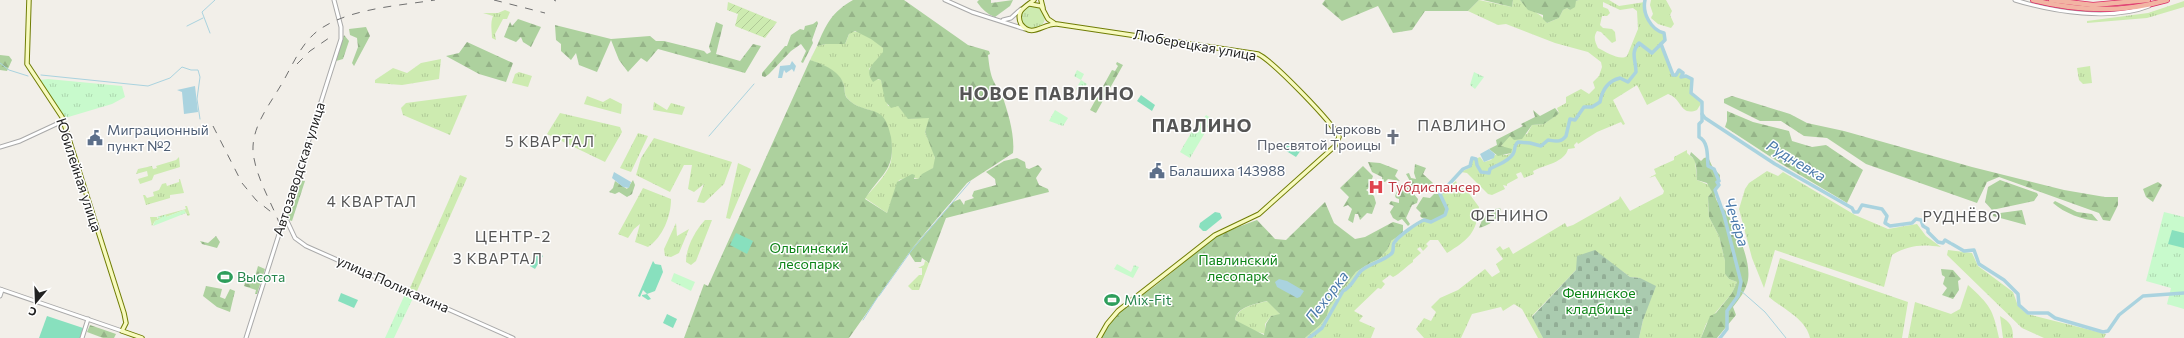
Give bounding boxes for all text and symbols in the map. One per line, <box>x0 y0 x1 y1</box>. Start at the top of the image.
street label: Люберецкая улица <box>1132 25 1258 64</box>
district label: НОВОЕ ПАВЛИНО <box>959 82 1135 104</box>
street label: Автозаводская улица <box>269 100 328 238</box>
district label: ПАВЛИНО <box>1152 114 1252 136</box>
district label: ПАВЛИНО <box>1417 115 1507 134</box>
street label: Юбилейная улица <box>53 116 106 234</box>
place label: Церковь Пресвятой Троицы <box>1257 120 1381 153</box>
place label: Миграционный пункт №2 <box>107 121 209 154</box>
church icon: Церковь Пресвятой Троицы <box>1384 128 1402 146</box>
public building icon: Миграционный пункт №2 <box>86 129 104 147</box>
district label: 5 КВАРТАЛ <box>505 132 595 150</box>
water label: Рудневка <box>1764 136 1829 185</box>
public building icon: Балашиха 143988 <box>1148 162 1166 180</box>
place label: Балашиха 143988 <box>1169 162 1285 179</box>
hospital icon: Тубдиспансер <box>1367 178 1385 196</box>
place label: Тубдиспансер <box>1388 178 1481 195</box>
district label: 4 КВАРТАЛ <box>327 192 417 210</box>
water label: Чечёра <box>1721 195 1753 249</box>
district label: ФЕНИНО <box>1471 205 1549 224</box>
district label: РУДНЁВО <box>1923 207 2001 225</box>
district label: ЦЕНТР-2 <box>475 226 551 245</box>
park label: Ольгинский лесопарк <box>769 239 849 272</box>
district label: 3 КВАРТАЛ <box>453 249 543 267</box>
street label: улица Поликахина <box>334 251 452 316</box>
park label: Павлинский лесопарк <box>1198 251 1278 284</box>
water label: Пехорка <box>1301 267 1352 326</box>
sports icon: Высота <box>216 268 234 286</box>
place label: Высота <box>237 268 285 285</box>
north arrow <box>16 282 56 322</box>
park label: Фенинское кладбище <box>1562 284 1636 317</box>
sports icon: Mix-Fit <box>1103 291 1121 309</box>
place label: Mix-Fit <box>1124 291 1172 308</box>
text: С <box>26 304 38 319</box>

